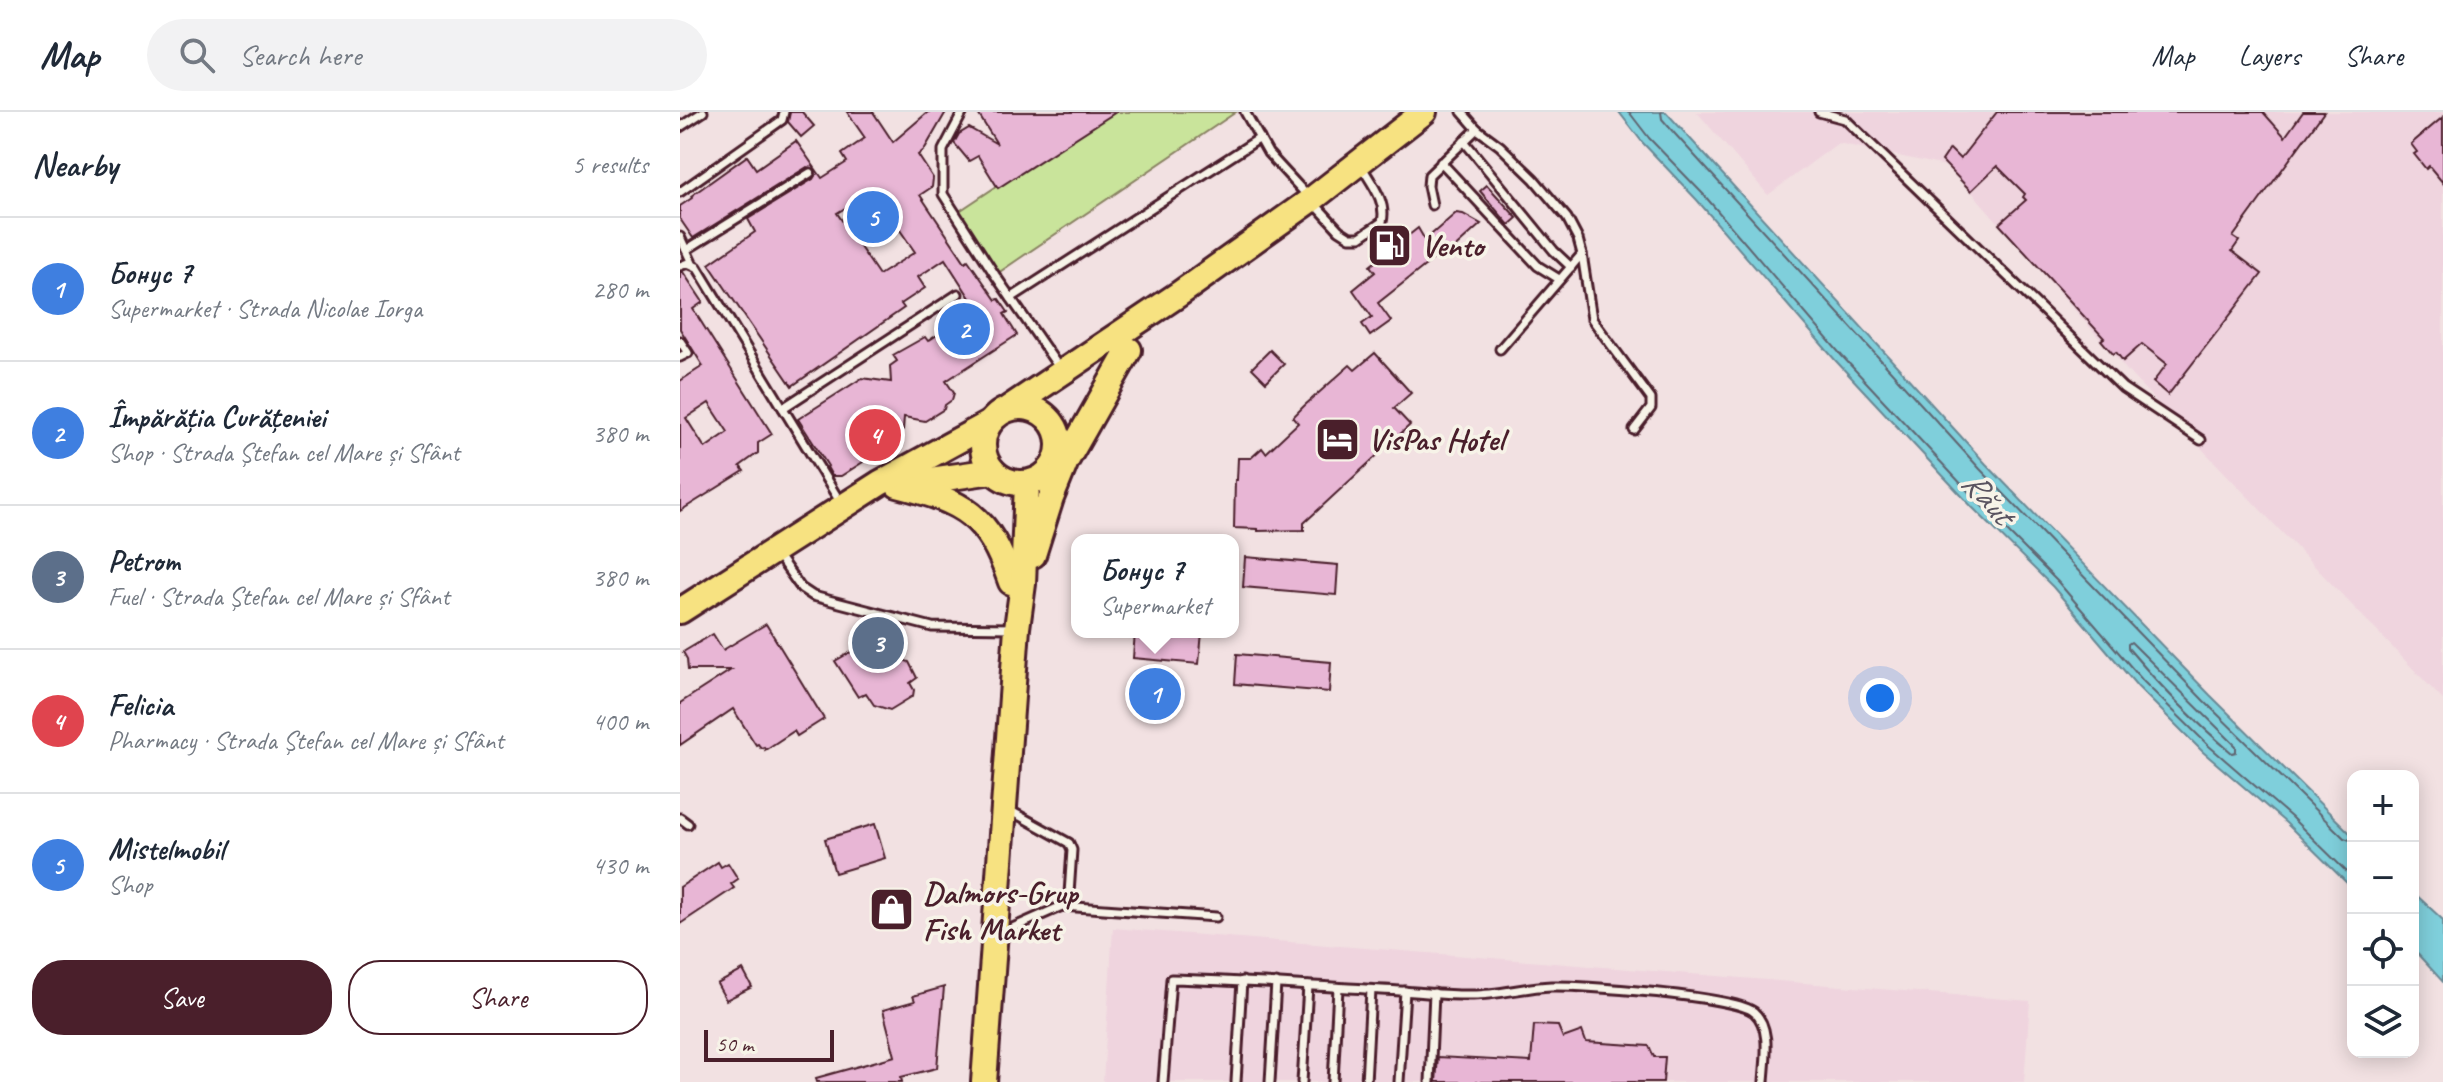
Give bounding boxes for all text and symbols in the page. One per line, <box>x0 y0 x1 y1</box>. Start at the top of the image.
search box <box>147 19 707 91</box>
text: Map <box>40 32 99 79</box>
icon: search <box>175 33 219 77</box>
text: Search here <box>239 36 361 74</box>
text: Map <box>2152 38 2195 73</box>
text: Layers <box>2239 38 2300 73</box>
text: Share <box>2344 38 2403 73</box>
text: Nearby <box>32 143 118 186</box>
text: 5 results <box>572 148 648 181</box>
pin: 5 <box>847 187 899 247</box>
fuel station icon: Vento <box>1366 221 1414 269</box>
place label: Vento <box>1421 225 1487 266</box>
text: Бонус 7 <box>108 254 192 292</box>
text: 1 <box>52 273 64 306</box>
text: 280 m <box>592 273 648 306</box>
text: Supermarket · Strada Nicolae Iorga <box>108 292 422 325</box>
pin: 2 <box>938 299 990 359</box>
text: Împărăția Curățeniei <box>108 398 326 436</box>
pin: 4 <box>849 405 901 465</box>
hotel icon: VisPas Hotel <box>1313 415 1361 463</box>
text: 2 <box>52 417 64 450</box>
text: 380 m <box>592 417 648 450</box>
place label: VisPas Hotel <box>1368 419 1510 460</box>
text: Shop · Strada Ștefan cel Mare și Sfânt <box>108 436 460 469</box>
water label: Răut <box>1953 461 2028 538</box>
popup <box>1071 534 1239 638</box>
text: Petrom <box>108 542 180 580</box>
text: Бонус 7 <box>1100 551 1184 589</box>
text: 3 <box>52 561 64 594</box>
text: 380 m <box>592 561 648 594</box>
text: Fuel · Strada Ștefan cel Mare și Sfânt <box>108 580 450 613</box>
text: Supermarket <box>1100 589 1210 622</box>
pin: 3 <box>852 613 904 673</box>
pin: 1 <box>1129 664 1181 724</box>
your location <box>1860 678 1900 718</box>
text: Felicia <box>108 686 173 724</box>
text: 4 <box>52 705 64 738</box>
text: 400 m <box>592 705 648 738</box>
text: Pharmacy · Strada Ștefan cel Mare și Sfânt <box>108 724 504 757</box>
map controls <box>2347 770 2419 1058</box>
button: + <box>2347 770 2419 842</box>
text: Mistelmobil <box>108 830 224 868</box>
button: − <box>2347 842 2419 914</box>
text: 5 <box>52 849 64 882</box>
text: 430 m <box>592 849 648 882</box>
text: Shop <box>108 868 152 901</box>
place label: Dalmors-Grup Fish Market <box>923 872 1080 950</box>
shop icon: Dalmors-Grup Fish Market <box>868 886 916 934</box>
button: locate <box>2347 914 2419 986</box>
button: Save <box>32 960 332 1035</box>
button: Share <box>348 960 648 1035</box>
button: layers <box>2347 986 2419 1058</box>
scale bar <box>704 1026 834 1062</box>
text: 50 m <box>716 1030 753 1058</box>

